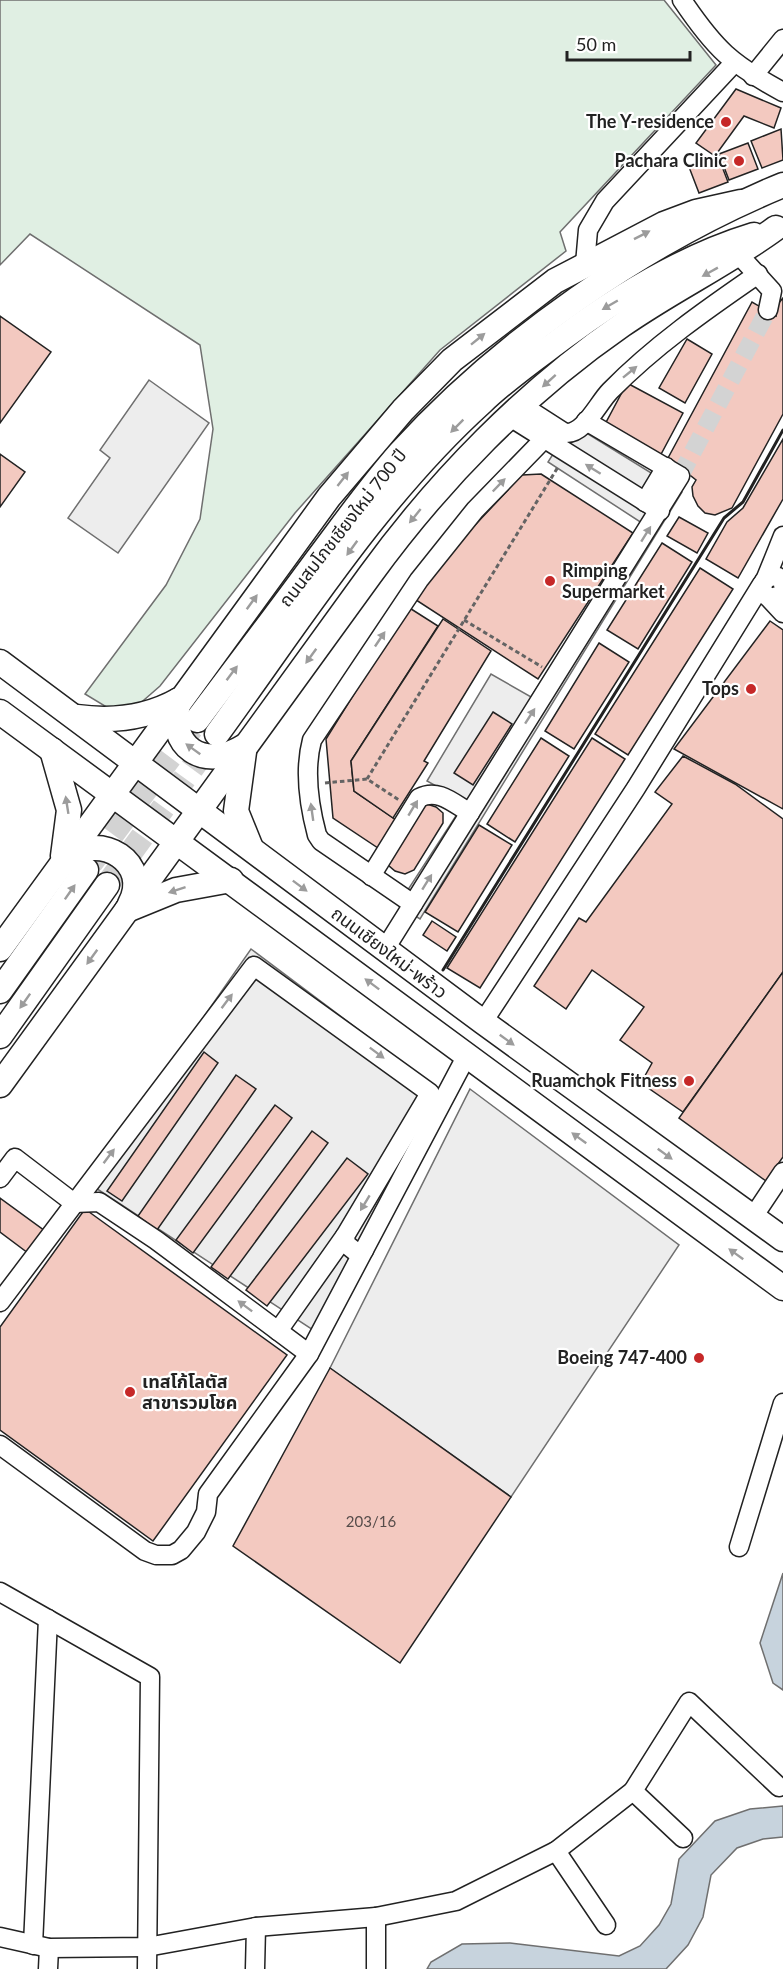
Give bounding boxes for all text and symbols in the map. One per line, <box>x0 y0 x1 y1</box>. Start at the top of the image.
scale bar <box>567 24 690 62</box>
text: 50 m <box>576 33 616 55</box>
place label: The Y-residence <box>586 110 714 132</box>
marker: The Y-residence <box>719 115 733 129</box>
place label: Pachara Clinic <box>615 149 727 171</box>
marker: Pachara Clinic <box>732 154 746 168</box>
one-way arrow <box>634 230 651 239</box>
one-way arrow <box>701 267 718 277</box>
one-way arrow <box>602 300 618 311</box>
one-way arrow <box>470 333 485 346</box>
one-way arrow <box>622 366 637 379</box>
one-way arrow <box>542 374 557 387</box>
one-way arrow <box>450 419 465 433</box>
street label: ถนนสมโภชเชียงใหม่ 700 ปี <box>274 444 411 611</box>
one-way arrow <box>585 463 601 474</box>
one-way arrow <box>337 471 350 487</box>
one-way arrow <box>492 478 506 492</box>
one-way arrow <box>409 509 421 524</box>
one-way arrow <box>640 526 651 542</box>
one-way arrow <box>346 541 358 556</box>
place label: Rimping Supermarket <box>562 559 665 602</box>
marker: Rimping Supermarket <box>543 574 557 588</box>
one-way arrow <box>245 594 257 609</box>
one-way arrow <box>374 631 386 647</box>
one-way arrow <box>305 648 317 663</box>
one-way arrow <box>226 666 238 682</box>
place label: Tops <box>702 677 739 699</box>
marker: Tops <box>744 682 758 696</box>
one-way arrow <box>524 708 535 724</box>
one-way arrow <box>185 743 201 755</box>
one-way arrow <box>63 795 72 814</box>
one-way arrow <box>407 800 418 816</box>
one-way arrow <box>307 803 317 822</box>
one-way arrow <box>421 874 432 890</box>
one-way arrow <box>292 880 307 892</box>
one-way arrow <box>64 885 76 901</box>
one-way arrow <box>168 886 186 896</box>
street label: ถนนเชียงใหม่-พร้าว <box>327 902 452 1003</box>
one-way arrow <box>86 949 98 965</box>
one-way arrow <box>364 979 379 991</box>
one-way arrow <box>19 993 31 1009</box>
one-way arrow <box>221 993 233 1009</box>
one-way arrow <box>499 1034 515 1045</box>
one-way arrow <box>369 1047 385 1059</box>
place label: Ruamchok Fitness <box>531 1069 677 1091</box>
marker: Ruamchok Fitness <box>682 1074 696 1088</box>
one-way arrow <box>571 1132 587 1144</box>
one-way arrow <box>658 1147 673 1159</box>
one-way arrow <box>103 1149 115 1165</box>
one-way arrow <box>359 1195 370 1211</box>
one-way arrow <box>728 1248 744 1260</box>
one-way arrow <box>237 1300 253 1312</box>
place label: Boeing 747-400 <box>557 1346 687 1368</box>
marker: Boeing 747-400 <box>692 1351 706 1365</box>
place label: เทสโก้โลตัส สาขารวมโชค <box>142 1370 237 1413</box>
marker: เทสโก้โลตัส สาขารวมโชค <box>123 1385 137 1399</box>
house number: 203/16 <box>346 1512 396 1530</box>

